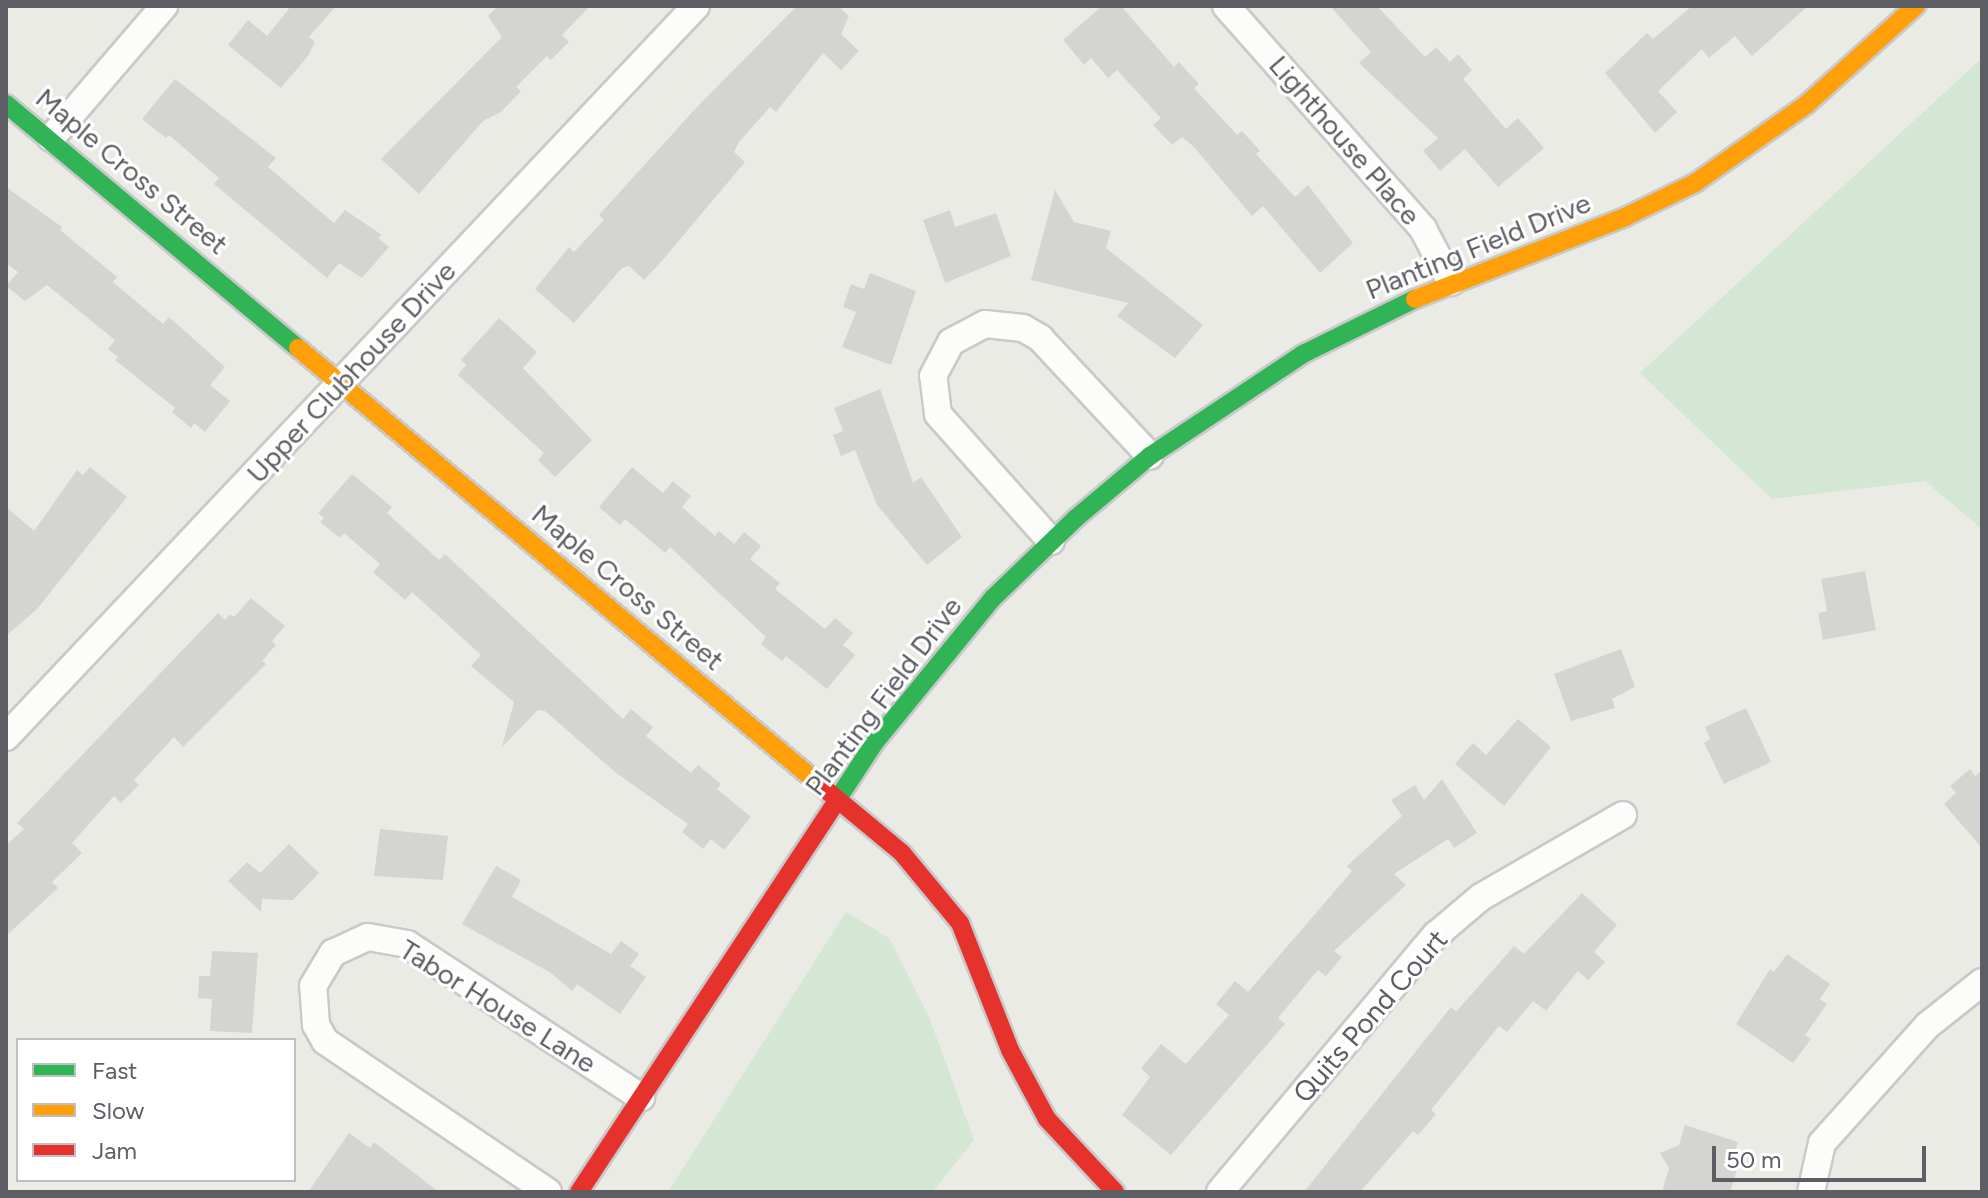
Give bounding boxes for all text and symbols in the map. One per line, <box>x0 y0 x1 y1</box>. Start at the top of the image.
street label: Lighthouse Place <box>1262 48 1428 232</box>
street label: Maple Cross Street <box>29 81 235 261</box>
street label: Planting Field Drive <box>1361 186 1595 306</box>
street label: Upper Clubhouse Drive <box>240 254 462 490</box>
street label: Maple Cross Street <box>525 497 731 677</box>
street label: Planting Field Drive <box>798 590 968 802</box>
street label: Quits Pond Court <box>1286 923 1454 1109</box>
street label: Tabor House Lane <box>394 932 602 1080</box>
legend <box>16 1038 296 1182</box>
text: Fast <box>92 1056 137 1085</box>
text: Slow <box>92 1096 144 1125</box>
scale bar <box>1716 1130 1930 1180</box>
text: Jam <box>92 1136 137 1165</box>
text: 50 m <box>1726 1145 1782 1174</box>

